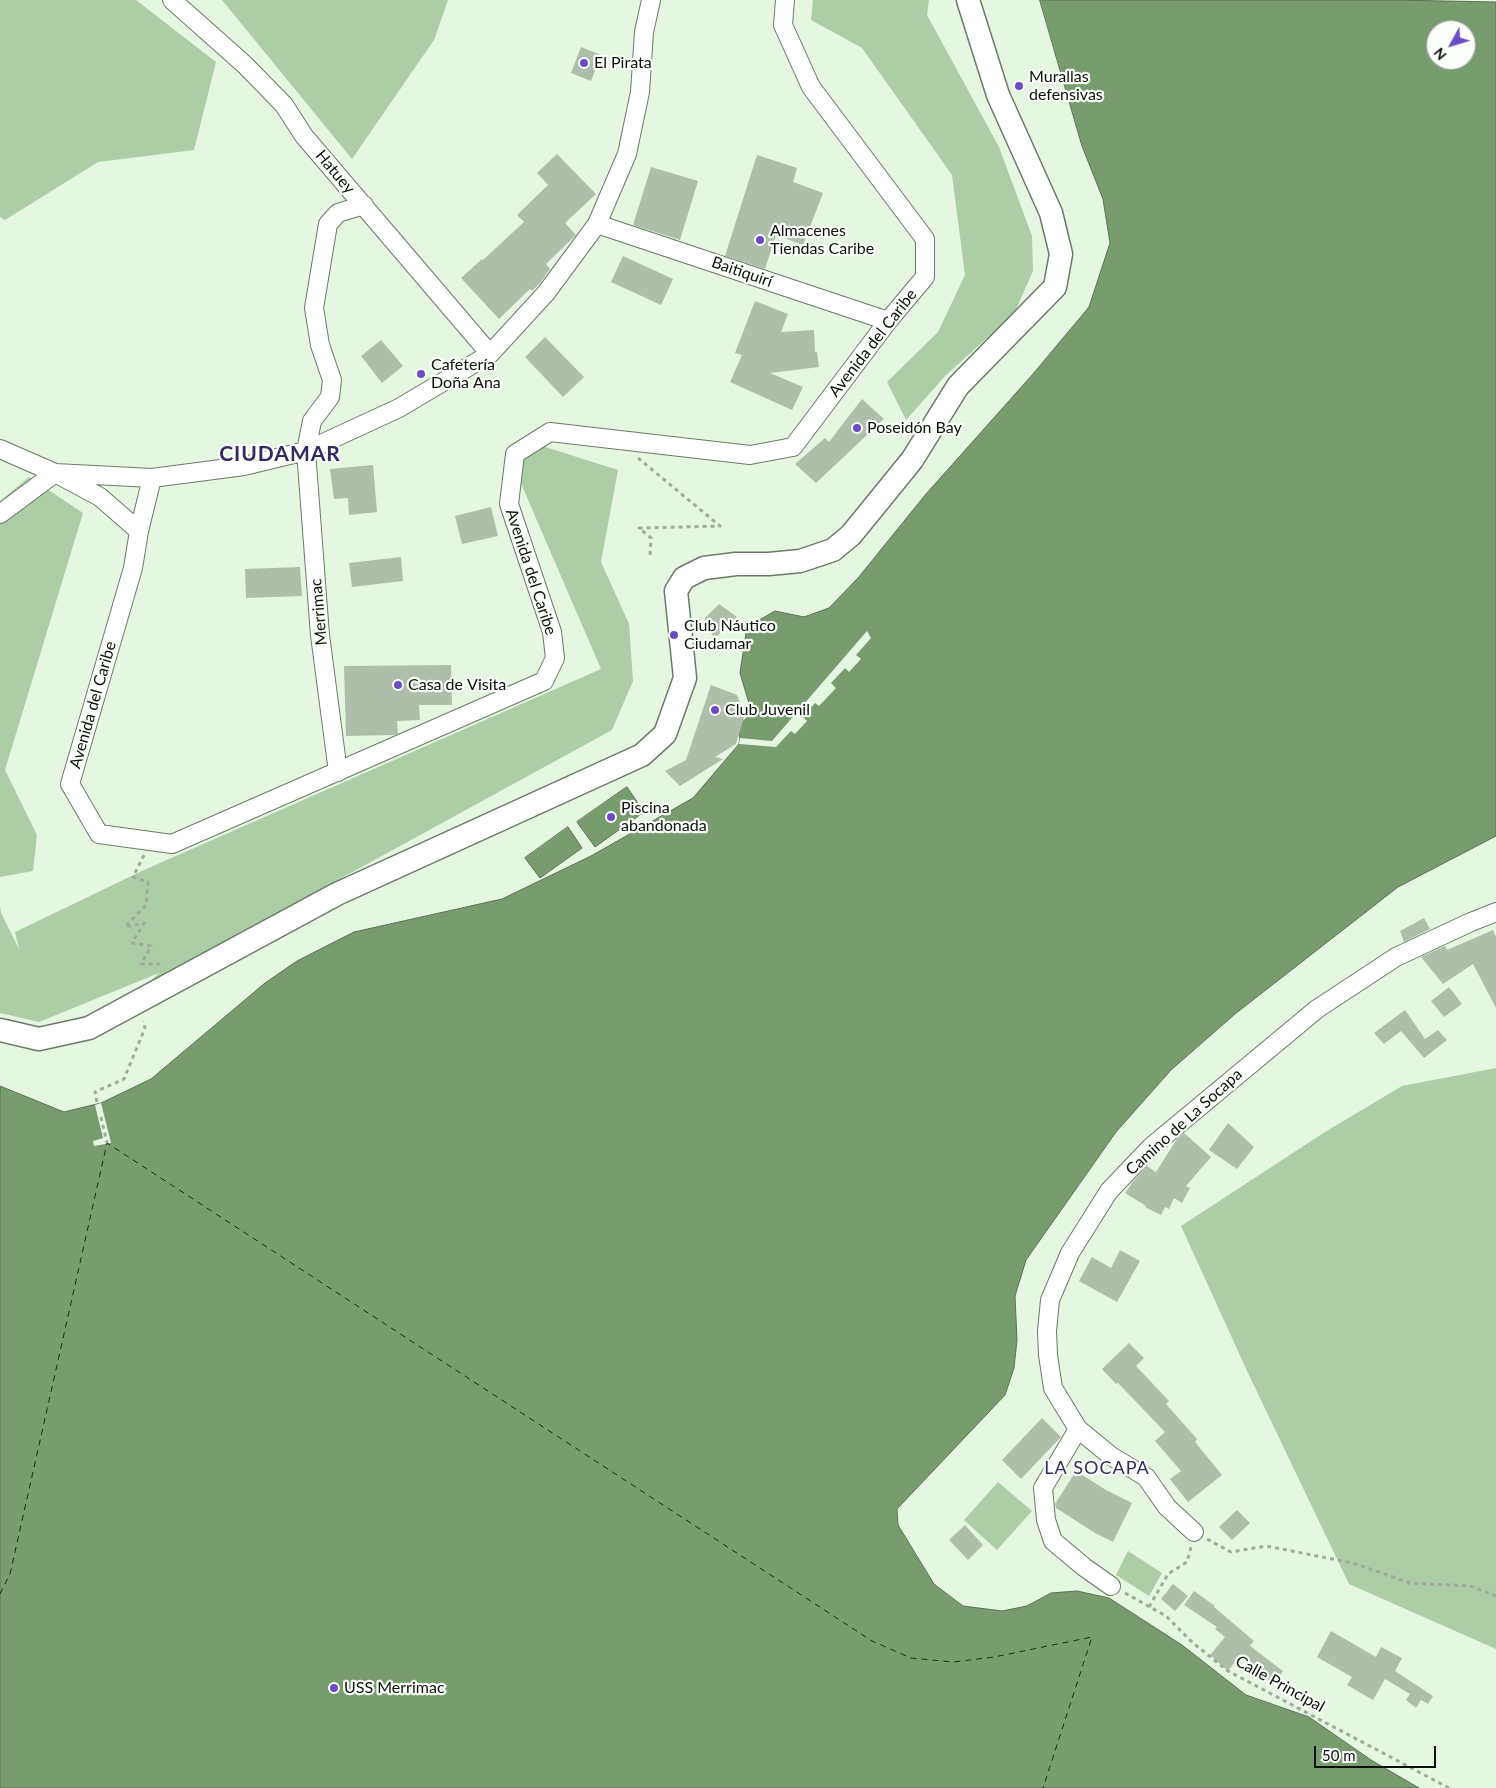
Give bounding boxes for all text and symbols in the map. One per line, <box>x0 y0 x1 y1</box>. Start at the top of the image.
north arrow <box>1426 20 1476 70</box>
text: N <box>1430 45 1450 64</box>
place label: El Pirata <box>594 53 652 73</box>
marker: El Pirata <box>578 57 590 69</box>
place label: Murallas defensivas <box>1029 67 1103 105</box>
marker: Murallas defensivas <box>1013 80 1025 92</box>
street label: Hatuey <box>311 146 359 198</box>
place label: Almacenes Tiendas Caribe <box>770 221 874 259</box>
marker: Almacenes Tiendas Caribe <box>754 234 766 246</box>
street label: Baitiquirí <box>709 253 775 291</box>
street label: Avenida del Caribe <box>825 285 921 401</box>
place label: Cafetería Doña Ana <box>431 355 501 393</box>
marker: Cafetería Doña Ana <box>415 368 427 380</box>
place label: Poseidón Bay <box>867 418 962 438</box>
marker: Poseidón Bay <box>851 422 863 434</box>
district label: CIUDAMAR <box>218 441 342 467</box>
street label: Avenida del Caribe <box>502 507 560 637</box>
street label: Merrimac <box>307 578 331 646</box>
place label: Club Náutico Ciudamar <box>684 616 776 654</box>
marker: Club Náutico Ciudamar <box>668 629 680 641</box>
street label: Avenida del Caribe <box>66 639 120 771</box>
place label: Casa de Visita <box>408 675 506 695</box>
marker: Casa de Visita <box>392 679 404 691</box>
place label: Club Juvenil <box>725 700 810 720</box>
marker: Club Juvenil <box>709 704 721 716</box>
place label: Piscina abandonada <box>621 798 707 836</box>
marker: Piscina abandonada <box>605 811 617 823</box>
street label: Camino de La Socapa <box>1122 1065 1246 1179</box>
district label: LA SOCAPA <box>1043 1457 1151 1479</box>
street label: Calle Principal <box>1232 1652 1328 1716</box>
place label: USS Merrimac <box>344 1678 445 1698</box>
marker: USS Merrimac <box>328 1682 340 1694</box>
scale bar <box>1316 1736 1438 1768</box>
text: 50 m <box>1322 1746 1356 1764</box>

